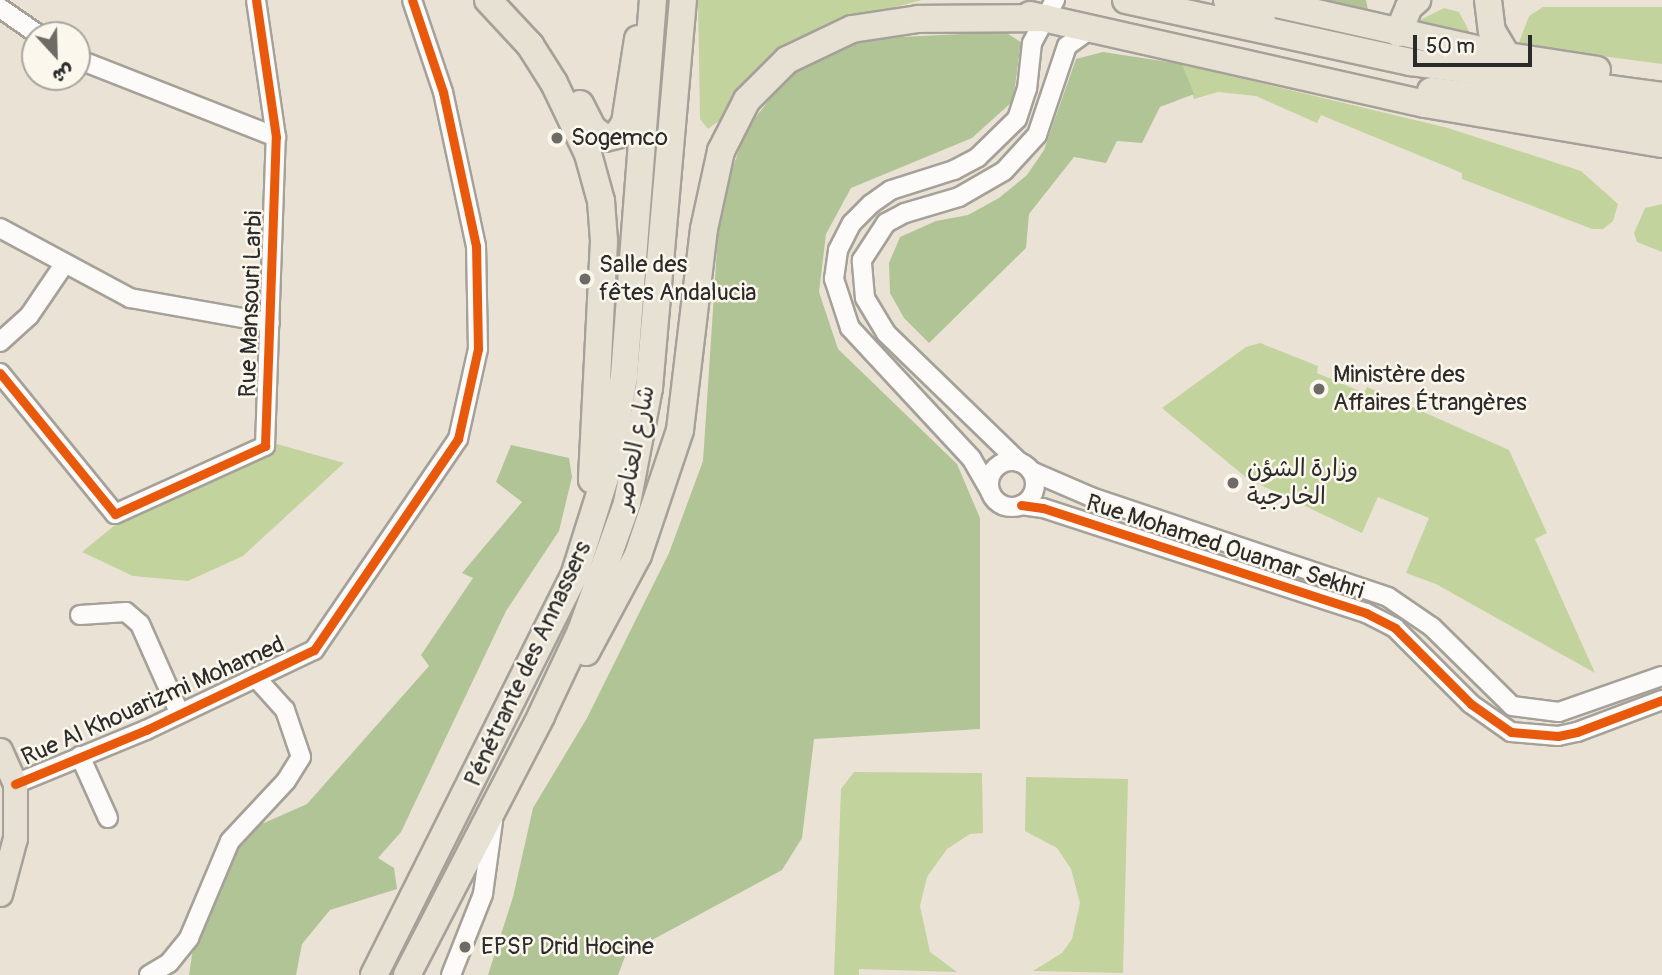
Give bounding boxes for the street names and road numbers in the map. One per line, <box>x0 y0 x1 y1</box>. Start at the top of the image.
street label: Rue Mansouri Larbi <box>233 210 269 398</box>
street label: شارع العناصر <box>609 383 661 513</box>
street label: Rue Mohamed Ouamar Sekhri <box>1082 488 1368 606</box>
street label: Pénétrante des Annassers <box>458 537 598 791</box>
street label: Rue Al Khouarizmi Mohamed <box>17 630 289 772</box>

